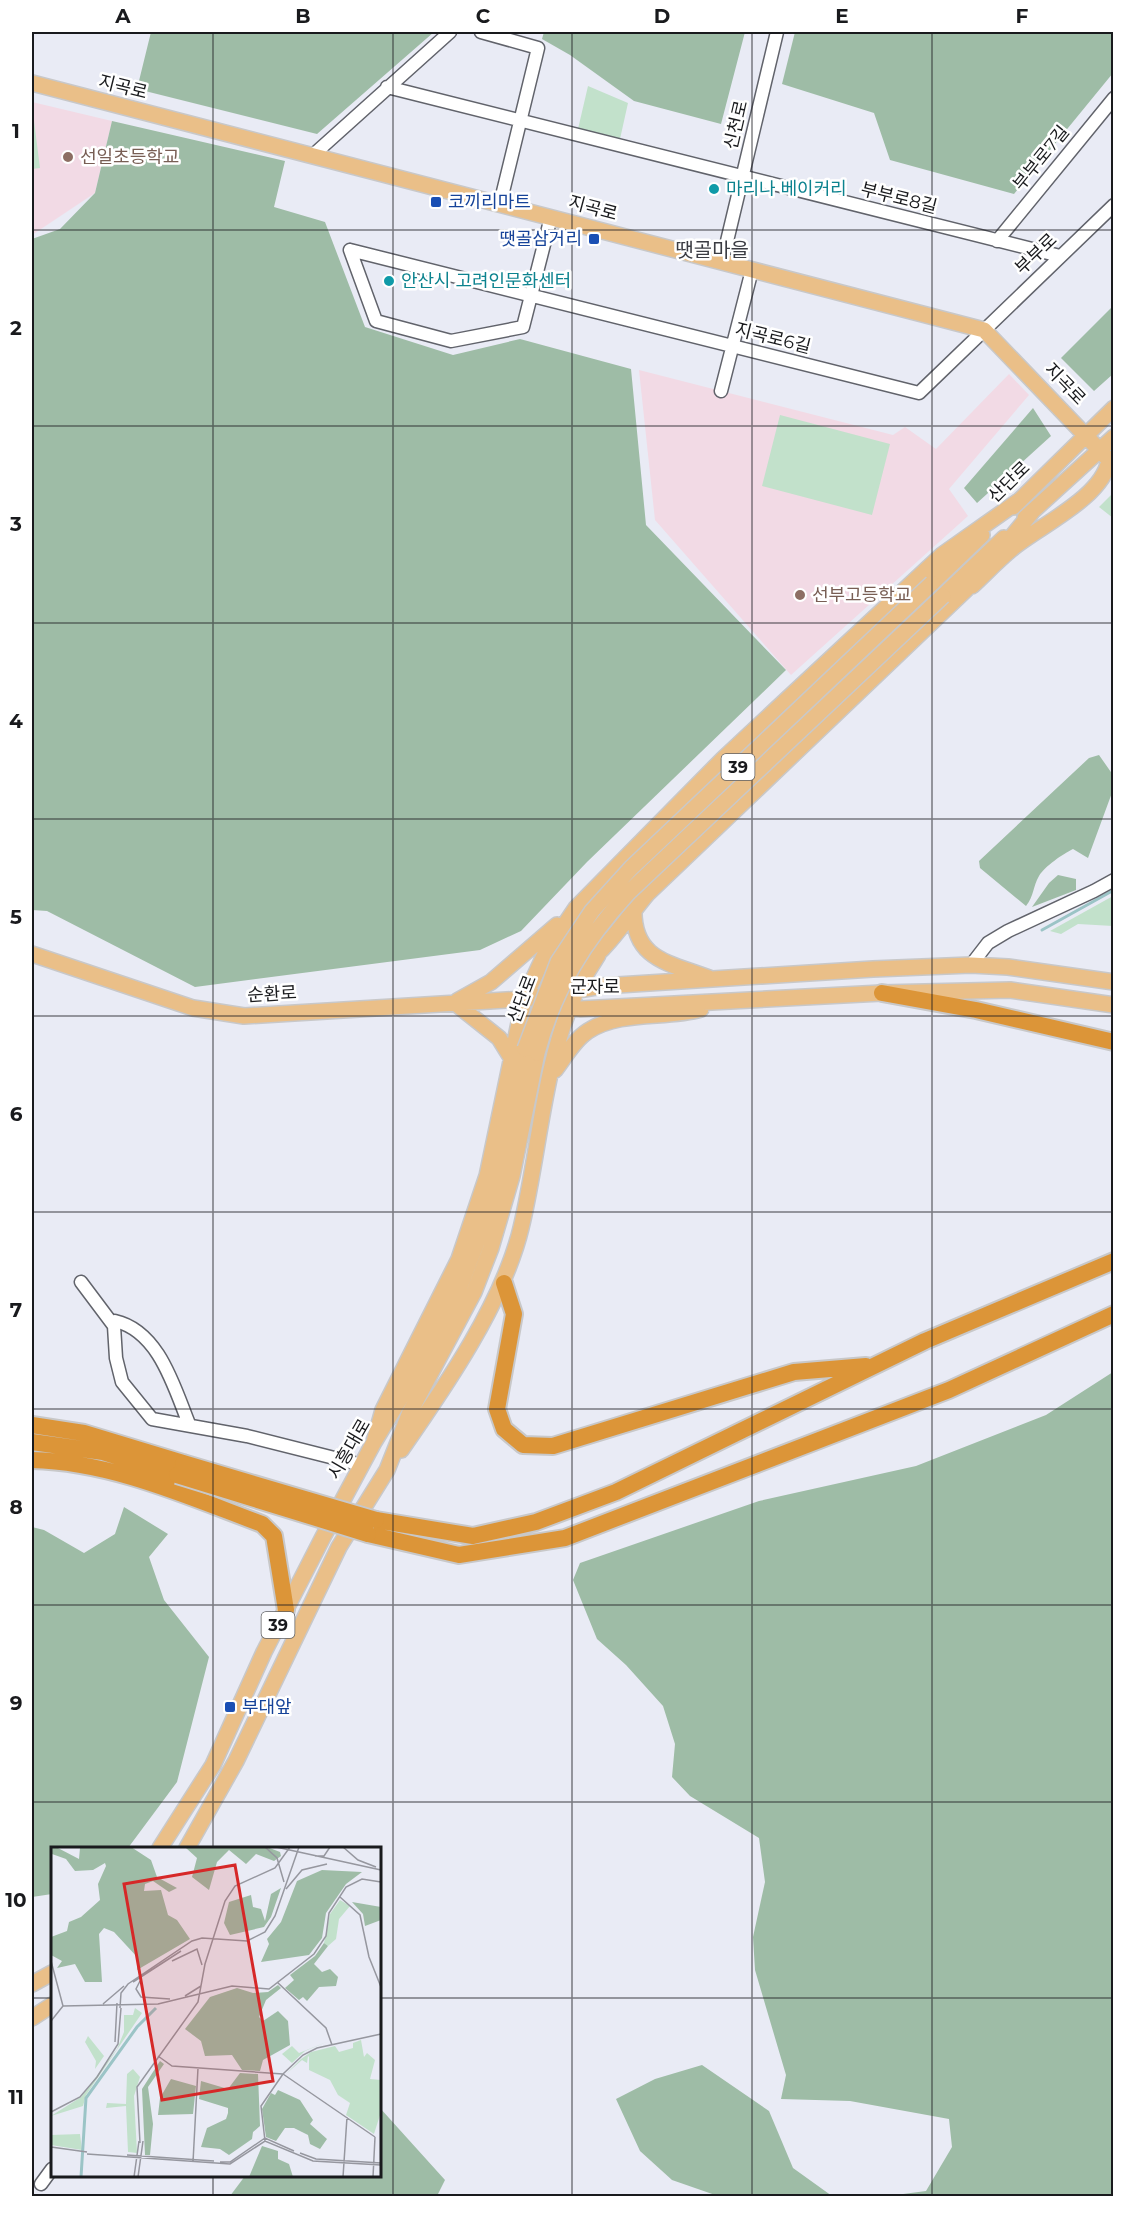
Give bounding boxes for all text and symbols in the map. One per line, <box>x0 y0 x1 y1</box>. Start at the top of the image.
text: A <box>114 4 131 28</box>
text: B <box>295 4 311 28</box>
text: C <box>476 4 491 28</box>
text: D <box>654 4 670 28</box>
text: E <box>835 4 849 28</box>
text: F <box>1016 4 1029 28</box>
street label: 지곡로 <box>96 70 150 104</box>
street label: 신천로 <box>720 98 752 152</box>
text: 1 <box>12 119 20 143</box>
street label: 부부로7길 <box>1008 121 1074 195</box>
place label: 선일초등학교 <box>80 146 179 168</box>
marker: 선일초등학교 <box>61 150 75 164</box>
place label: 마리나 베이커리 <box>726 178 847 200</box>
street label: 부부로8길 <box>859 178 939 218</box>
marker: 마리나 베이커리 <box>707 182 721 196</box>
place label: 코끼리마트 <box>448 191 531 213</box>
street label: 지곡로 <box>566 191 620 225</box>
marker: 코끼리마트 <box>429 195 443 209</box>
place label: 땟골삼거리 <box>499 228 582 250</box>
street label: 부부로 <box>1010 229 1062 279</box>
marker: 땟골삼거리 <box>587 232 601 246</box>
district label: 땟골마을 <box>675 238 749 262</box>
place label: 안산시 고려인문화센터 <box>401 270 571 292</box>
marker: 안산시 고려인문화센터 <box>382 274 396 288</box>
text: 2 <box>10 316 22 340</box>
street label: 지곡로6길 <box>733 318 813 358</box>
street label: 지곡로 <box>1040 358 1090 410</box>
street label: 산단로 <box>983 457 1035 507</box>
text: 3 <box>9 512 22 536</box>
place label: 선부고등학교 <box>812 584 911 606</box>
marker: 선부고등학교 <box>793 588 807 602</box>
text: 4 <box>9 709 23 733</box>
road number: 39 <box>722 754 754 780</box>
text: 5 <box>10 905 22 929</box>
street label: 산단로 <box>503 972 541 1026</box>
street label: 군자로 <box>570 976 620 998</box>
street label: 순환로 <box>247 982 297 1006</box>
text: 6 <box>10 1102 23 1126</box>
text: 7 <box>10 1298 22 1322</box>
street label: 시흥대로 <box>323 1415 375 1483</box>
text: 8 <box>9 1495 23 1519</box>
road number: 39 <box>262 1612 294 1638</box>
text: 9 <box>10 1691 22 1715</box>
place label: 부대앞 <box>242 1696 292 1718</box>
marker: 부대앞 <box>223 1700 237 1714</box>
inset map <box>51 1847 381 2177</box>
text: 10 <box>5 1888 27 1912</box>
text: 11 <box>8 2085 24 2109</box>

